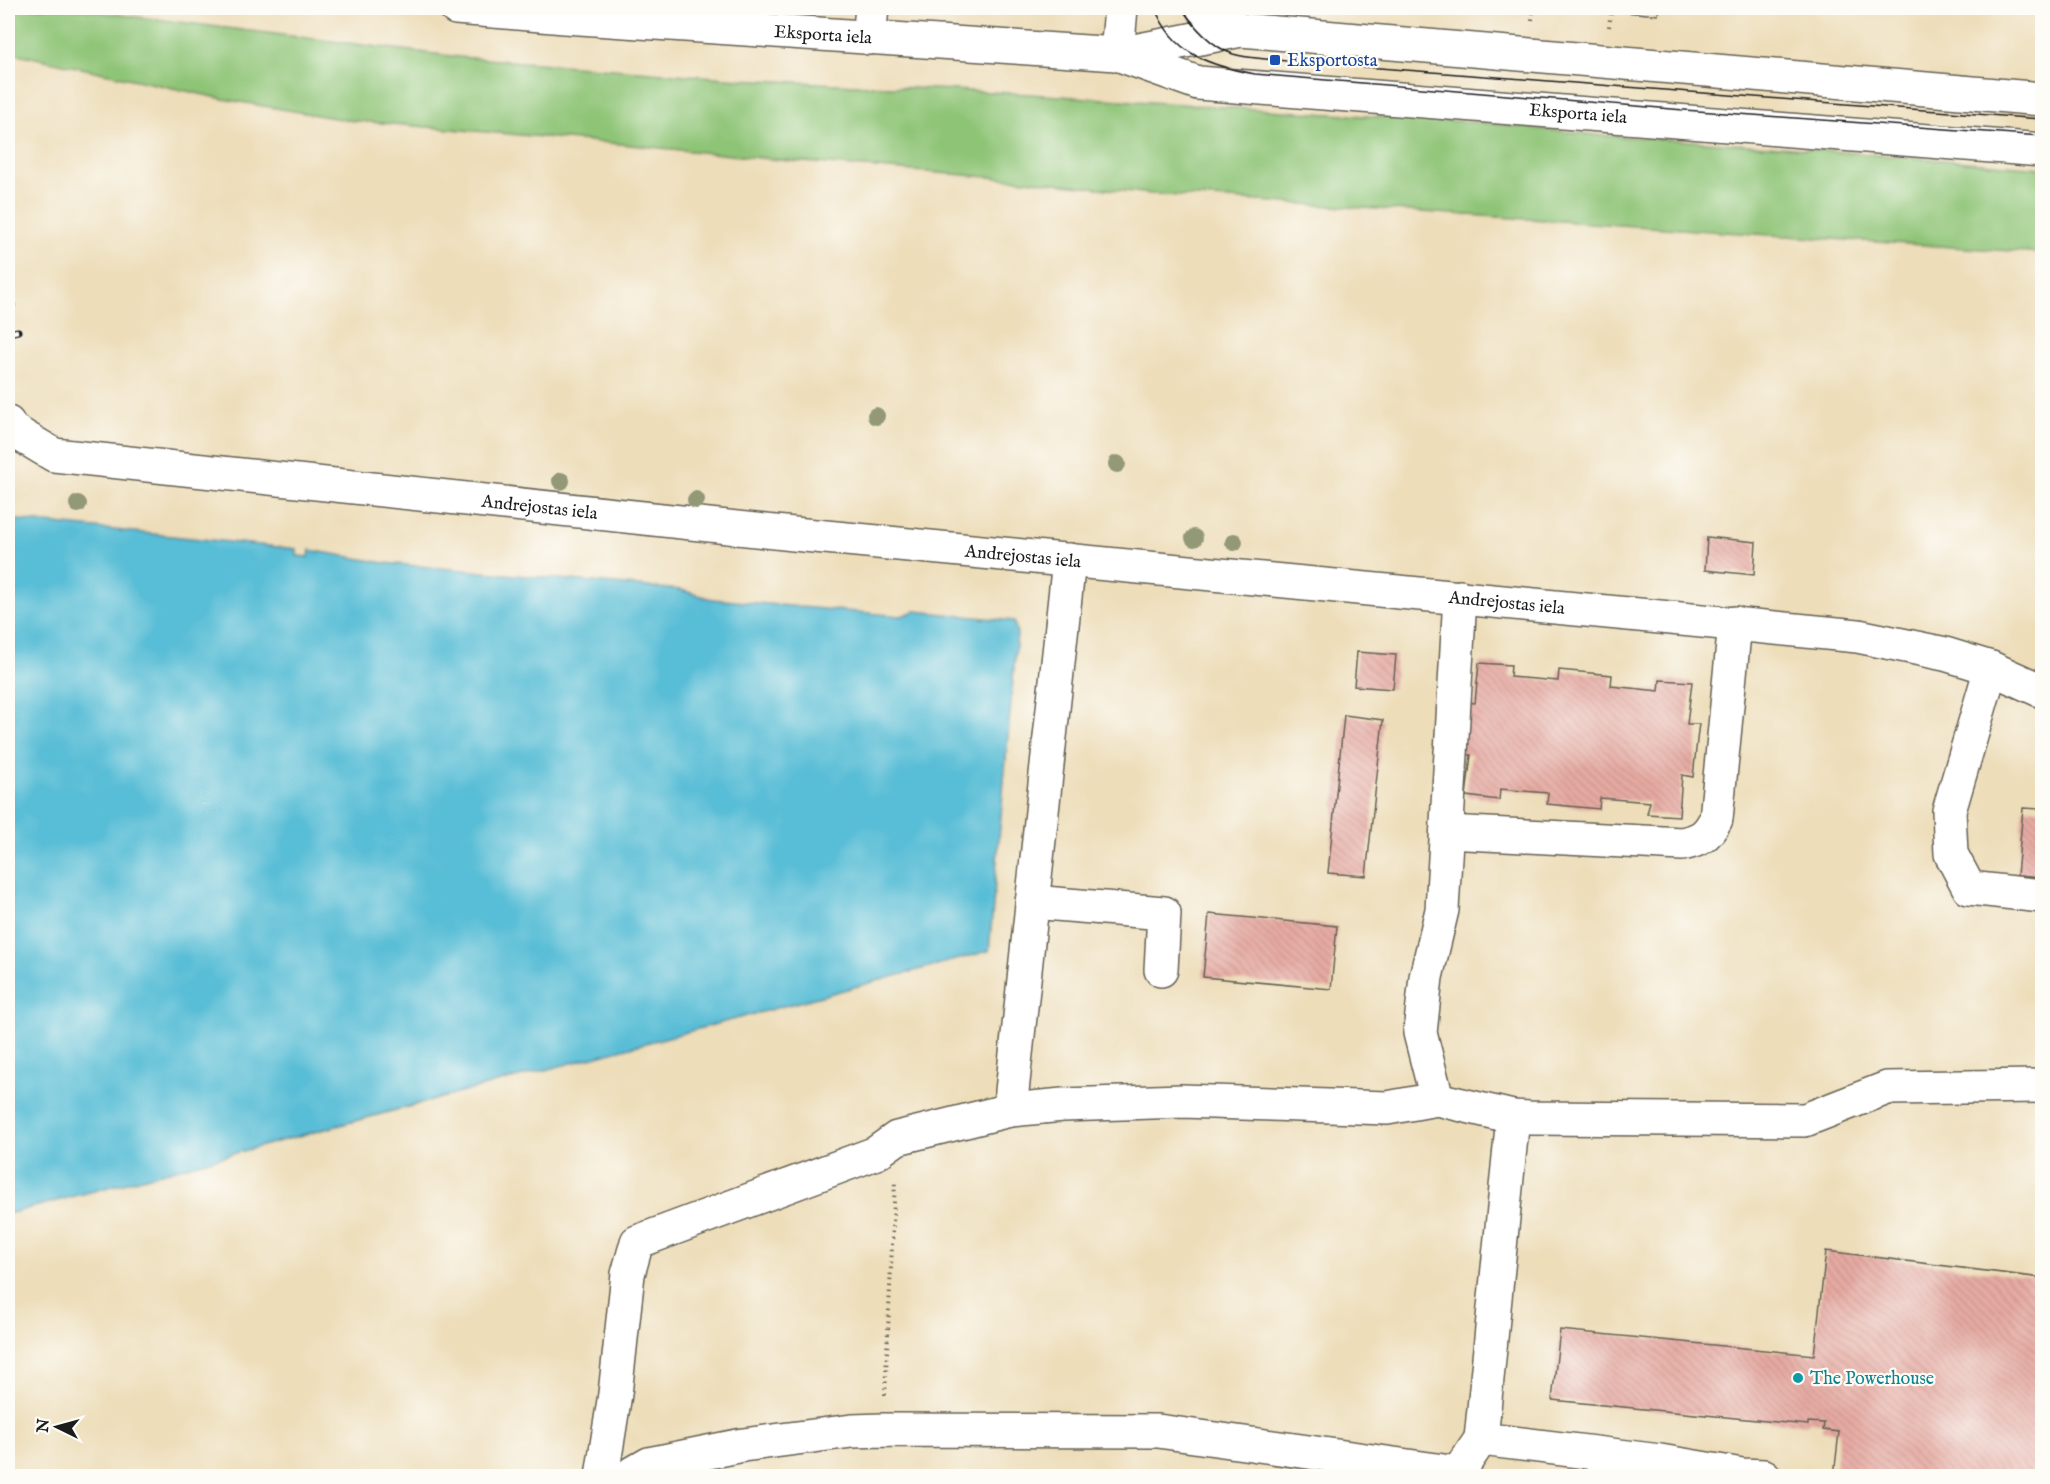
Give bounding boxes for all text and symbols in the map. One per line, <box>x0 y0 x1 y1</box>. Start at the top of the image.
street label: Eksporta iela <box>773 21 873 51</box>
place label: Eksportosta <box>1287 50 1378 73</box>
marker: Eksportosta <box>1268 53 1282 67</box>
street label: Eksporta iela <box>1528 99 1628 130</box>
street label: Andrejostas iela <box>479 491 599 526</box>
street label: Andrejostas iela <box>963 540 1082 574</box>
street label: Andrejostas iela <box>1447 587 1566 621</box>
place label: The Powerhouse <box>1810 1368 1934 1391</box>
marker: The Powerhouse <box>1791 1371 1805 1385</box>
north arrow <box>27 1397 87 1457</box>
text: N <box>33 1418 55 1435</box>

